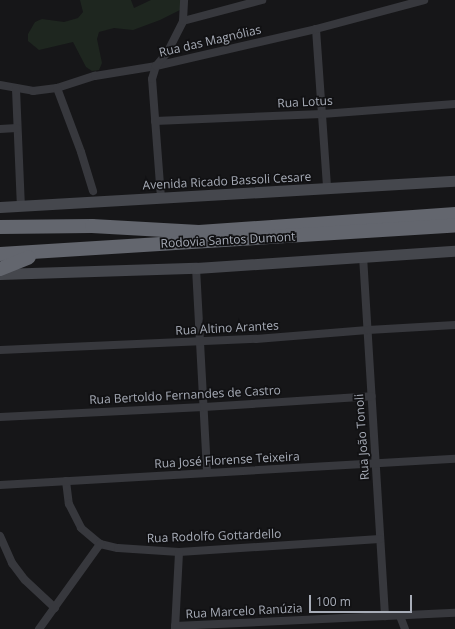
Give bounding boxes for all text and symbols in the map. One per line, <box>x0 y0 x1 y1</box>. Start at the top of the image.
street label: Rua das Magnólias <box>158 22 262 60</box>
street label: Rua Lotus <box>277 93 333 111</box>
street label: Avenida Ricado Bassoli Cesare <box>142 169 312 193</box>
street label: Rodovia Santos Dumont <box>160 229 296 251</box>
street label: Rua Altino Arantes <box>175 318 279 338</box>
street label: Rua Bertoldo Fernandes de Castro <box>89 383 281 407</box>
street label: Rua João Tonoli <box>352 393 372 481</box>
street label: Rua José Florense Teixeira <box>154 449 300 471</box>
street label: Rua Rodolfo Gottardello <box>147 526 281 546</box>
scale bar <box>311 587 414 613</box>
text: 100 m <box>316 593 351 610</box>
street label: Rua Marcelo Ranúzia <box>185 601 303 621</box>

